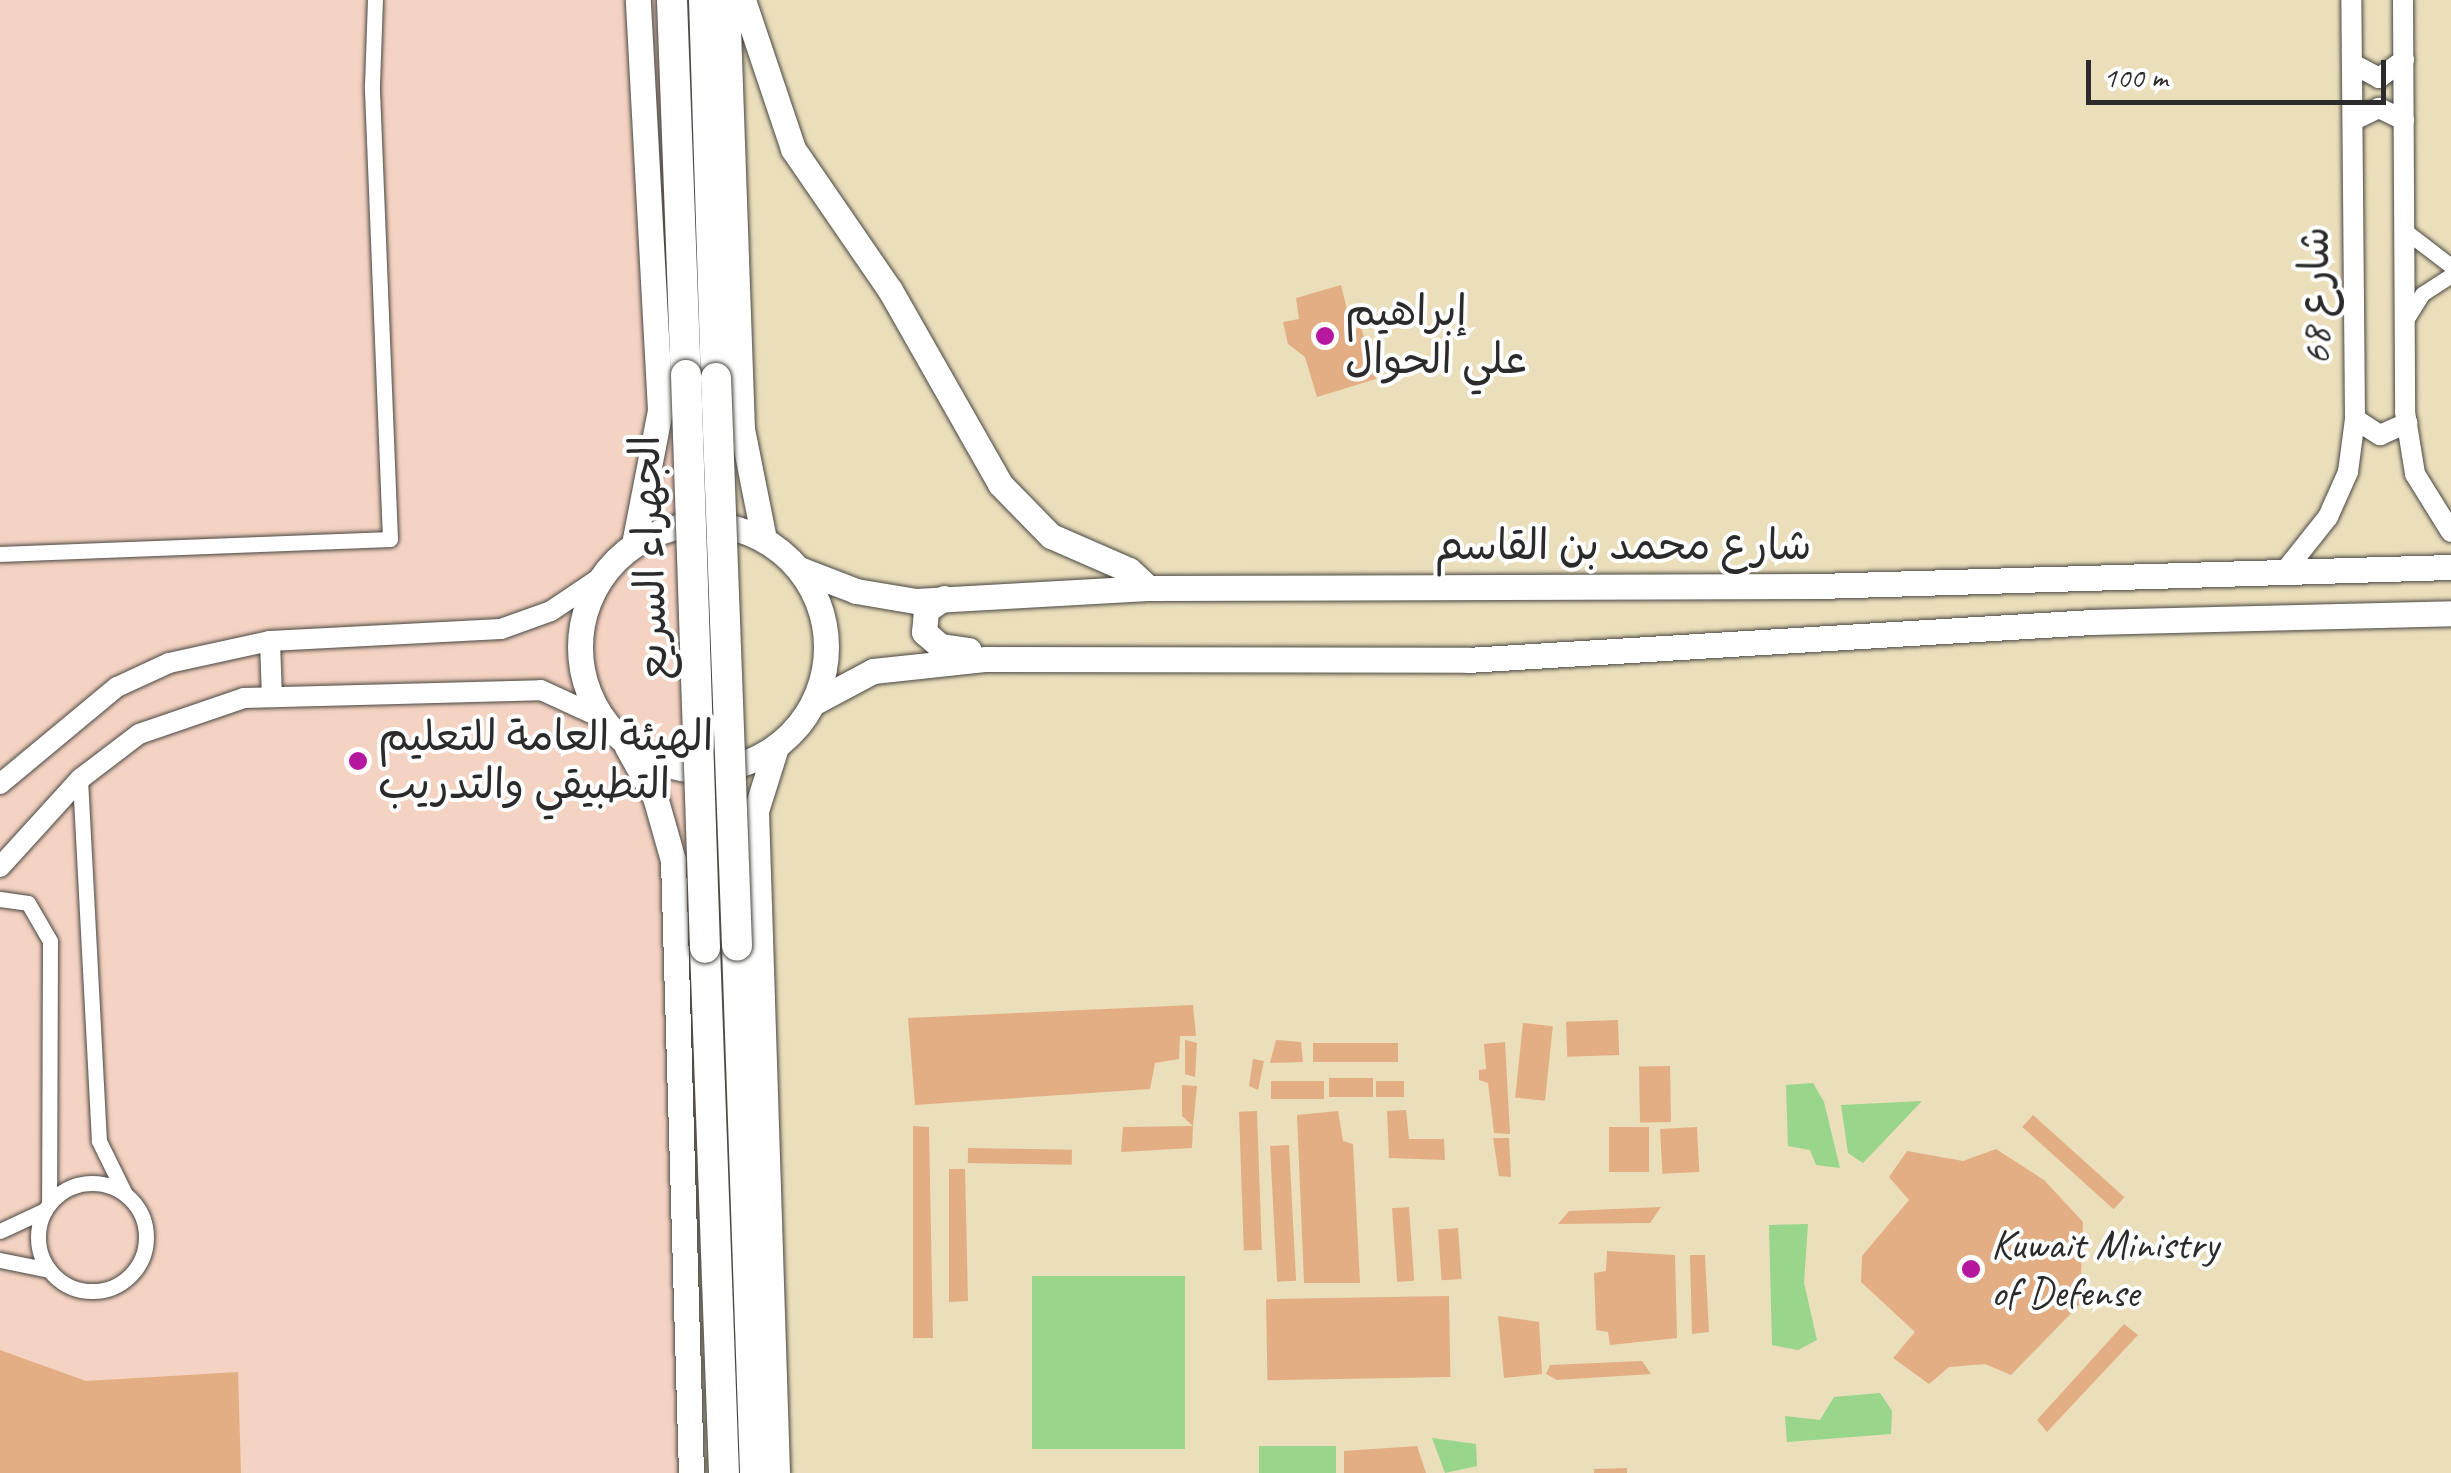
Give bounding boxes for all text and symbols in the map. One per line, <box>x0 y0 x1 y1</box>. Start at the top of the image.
scale bar <box>2091 40 2391 102</box>
text: 100 m <box>2103 58 2168 96</box>
street label: شارع 68 <box>2290 226 2342 366</box>
place label: إبراهيم علي الحوال <box>1345 287 1527 386</box>
marker: إبراهيم علي الحوال <box>1314 325 1336 347</box>
street label: الجهراء السريع <box>621 435 679 681</box>
street label: شارع محمد بن القاسم <box>1435 521 1811 571</box>
place label: الهيئة العامة للتعليم التطبيقي والتدريب <box>378 712 713 810</box>
marker: الهيئة العامة للتعليم التطبيقي والتدريب <box>347 750 369 772</box>
place label: Kuwait Ministry of Defense <box>1991 1220 2218 1318</box>
marker: Kuwait Ministry of Defense <box>1960 1258 1982 1280</box>

